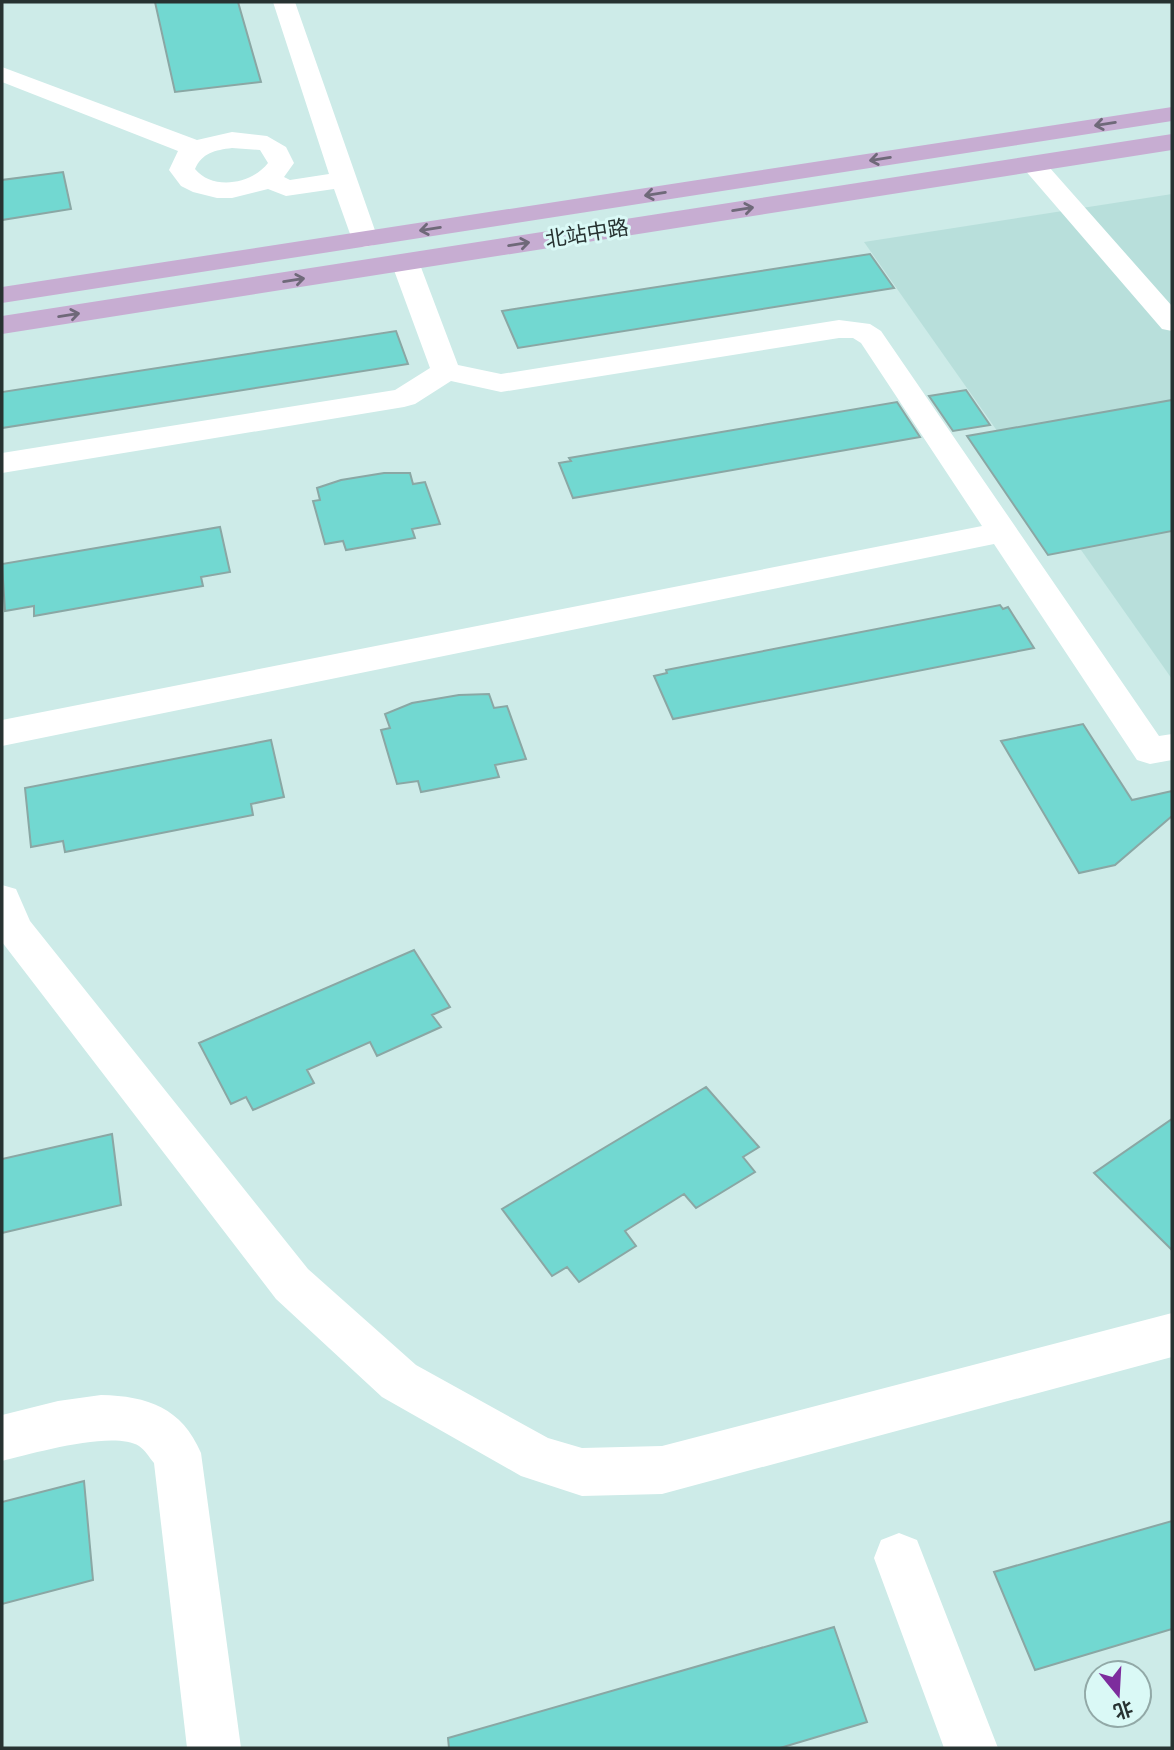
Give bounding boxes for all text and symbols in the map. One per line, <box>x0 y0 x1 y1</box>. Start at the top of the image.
one-way arrow <box>1094 118 1117 131</box>
one-way arrow <box>869 153 892 166</box>
one-way arrow <box>644 188 667 201</box>
one-way arrow <box>732 202 754 215</box>
street label: 北站中路 <box>544 215 630 253</box>
one-way arrow <box>419 223 442 236</box>
one-way arrow <box>507 238 530 251</box>
one-way arrow <box>282 273 305 286</box>
one-way arrow <box>57 308 80 321</box>
north arrow <box>1083 1659 1153 1729</box>
text: 北 <box>1110 1695 1135 1723</box>

